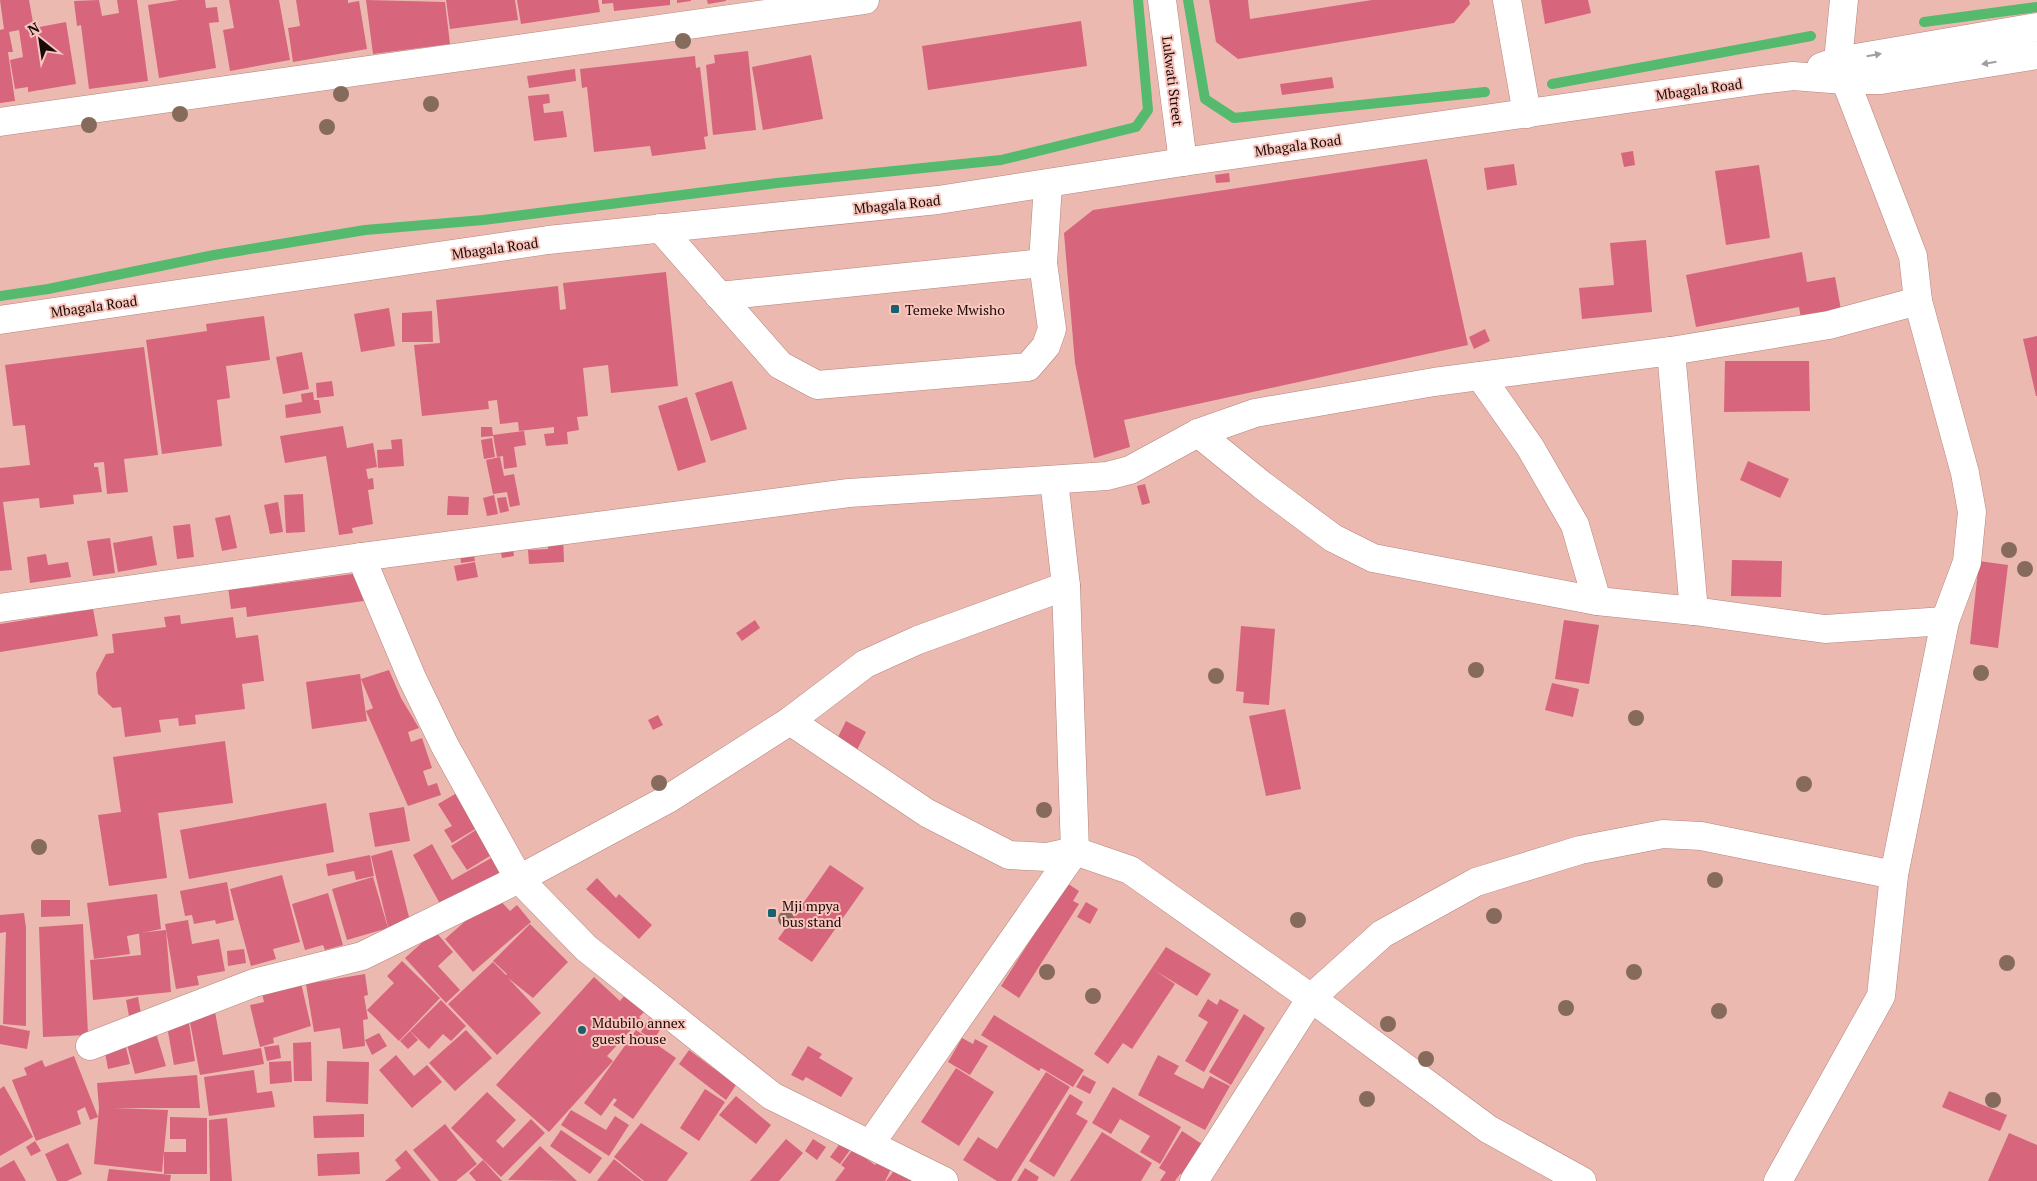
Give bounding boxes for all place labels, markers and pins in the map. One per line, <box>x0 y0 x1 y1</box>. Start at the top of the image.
place label: Temeke Mwisho <box>905 300 1005 319</box>
marker: Temeke Mwisho <box>889 303 901 315</box>
place label: Mji mpya bus stand <box>782 896 842 931</box>
marker: Mji mpya bus stand <box>766 907 778 919</box>
place label: Mdubilo annex guest house <box>592 1013 686 1048</box>
marker: Mdubilo annex guest house <box>576 1024 588 1036</box>

